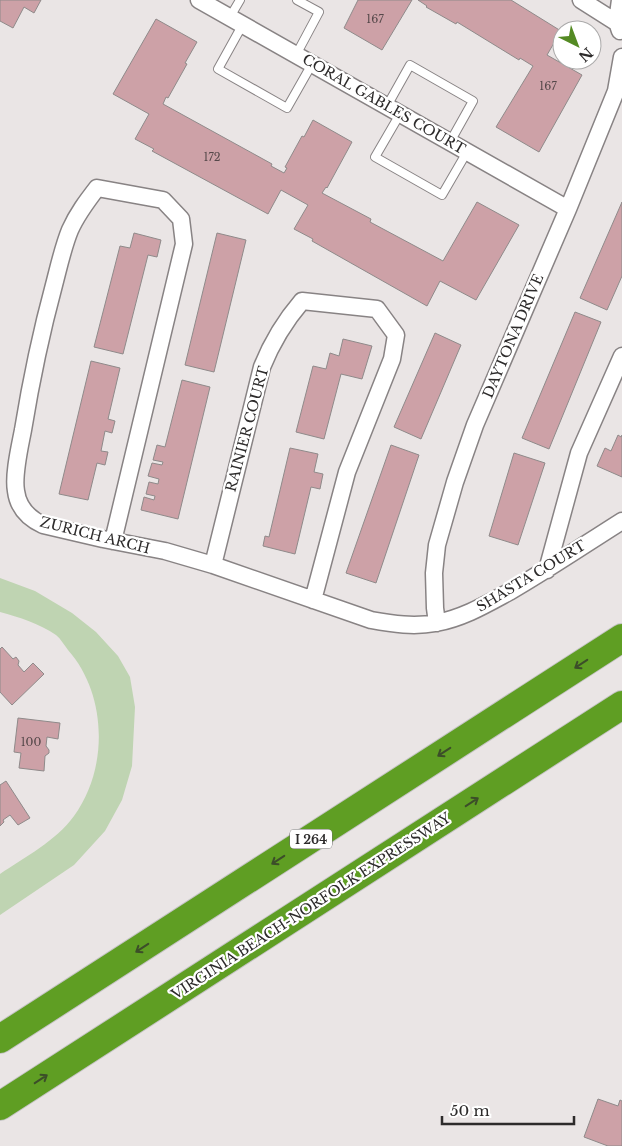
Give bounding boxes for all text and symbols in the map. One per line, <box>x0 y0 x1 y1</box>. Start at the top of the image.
house number: 167 <box>366 12 384 26</box>
north arrow <box>552 20 602 70</box>
text: N <box>575 44 597 66</box>
street label: CORAL GABLES COURT <box>299 50 469 158</box>
house number: 167 <box>539 79 557 93</box>
house number: 172 <box>203 150 221 164</box>
street label: DAYTONA DRIVE <box>479 271 547 401</box>
street label: RAINIER COURT <box>222 364 272 494</box>
street label: ZURICH ARCH <box>38 513 152 557</box>
street label: SHASTA COURT <box>473 536 589 616</box>
one-way arrow <box>574 659 588 670</box>
house number: 100 <box>21 735 41 749</box>
one-way arrow <box>438 748 452 758</box>
one-way arrow <box>465 797 479 807</box>
street label: VIRGINIA BEACH-NORFOLK EXPRESSWAY <box>167 808 455 1004</box>
road number: I 264 <box>290 830 332 849</box>
one-way arrow <box>272 855 286 865</box>
one-way arrow <box>135 942 149 953</box>
one-way arrow <box>34 1074 48 1085</box>
scale bar <box>442 1094 574 1126</box>
text: 50 m <box>450 1101 490 1120</box>

